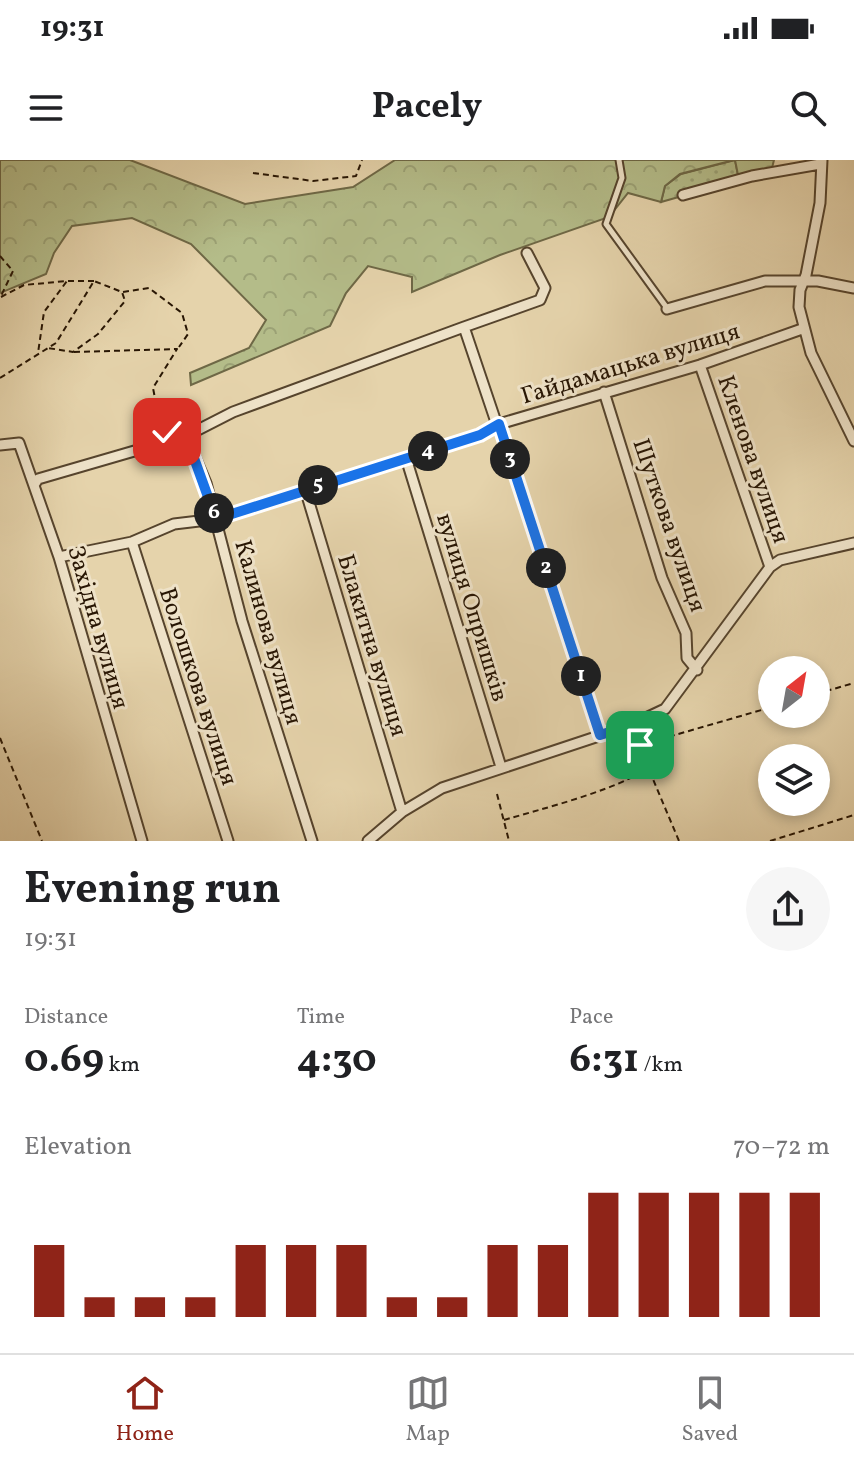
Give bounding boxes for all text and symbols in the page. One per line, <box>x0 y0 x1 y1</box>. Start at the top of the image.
text: 19:31 <box>40 7 105 49</box>
text: Pacely <box>372 83 482 133</box>
icon: menu <box>24 86 68 130</box>
icon: search <box>786 86 830 130</box>
street label: Гайдамацька вулиця <box>517 315 744 414</box>
street label: Кленова вулиця <box>707 371 797 548</box>
pin <box>133 398 201 466</box>
icon: check <box>145 410 189 454</box>
pin: 4 <box>408 431 448 471</box>
street label: Шуткова вулиця <box>623 434 714 617</box>
text: 4 <box>421 435 435 466</box>
pin: 3 <box>490 439 530 479</box>
text: 3 <box>504 443 516 474</box>
pin: 5 <box>298 465 338 505</box>
text: 5 <box>313 469 323 500</box>
pin: 6 <box>194 493 234 533</box>
text: 6 <box>208 497 220 528</box>
street label: вулиця Опришків <box>426 509 516 706</box>
street label: Калинова вулиця <box>224 536 310 729</box>
street label: Західна вулиця <box>57 542 137 713</box>
pin: 2 <box>526 548 566 588</box>
street label: Блакитна вулиця <box>327 550 415 741</box>
text: 2 <box>540 552 552 583</box>
street label: Волошкова вулиця <box>149 583 245 790</box>
pin: 1 <box>561 656 601 696</box>
north arrow <box>758 656 830 728</box>
map controls <box>758 656 830 816</box>
text: 1 <box>577 660 585 691</box>
pin <box>606 711 674 779</box>
icon: arrive <box>618 723 662 767</box>
button: layers <box>758 744 830 816</box>
text: Evening run <box>24 860 281 921</box>
button: share <box>746 867 830 951</box>
text: 19:31 <box>24 921 77 957</box>
text: Distance <box>24 1002 108 1033</box>
text: Time <box>297 1002 345 1033</box>
text: Pace <box>569 1002 613 1033</box>
text: 0.69 <box>24 1033 104 1089</box>
text: 4:30 <box>297 1033 377 1089</box>
text: 6:31 <box>569 1033 639 1089</box>
text: km <box>104 1050 140 1081</box>
text: /km <box>639 1050 683 1081</box>
text: Elevation <box>24 1129 132 1165</box>
text: 70–72 m <box>733 1129 830 1165</box>
tab: Home <box>116 1371 174 1450</box>
tab: Map <box>406 1371 450 1450</box>
tab: Saved <box>681 1371 738 1450</box>

